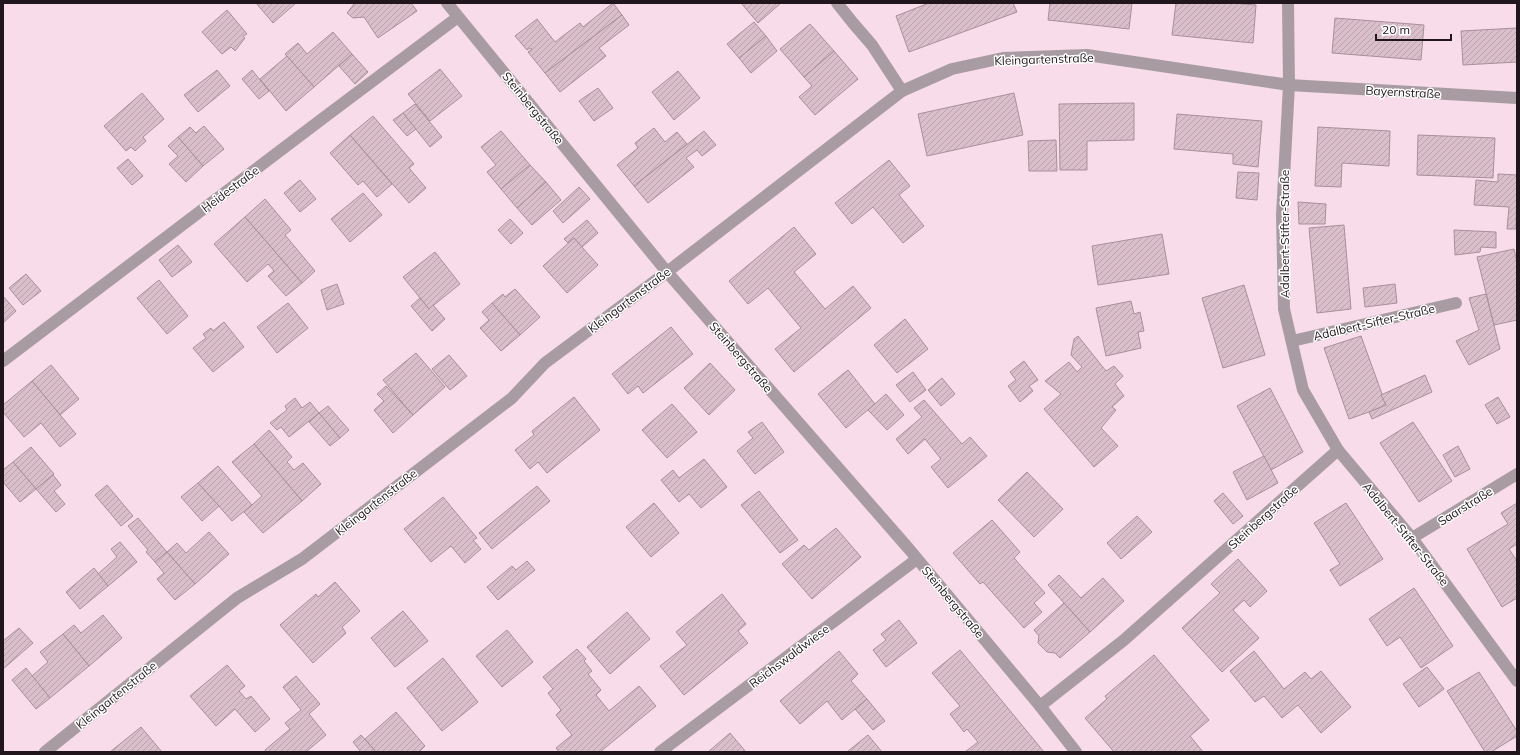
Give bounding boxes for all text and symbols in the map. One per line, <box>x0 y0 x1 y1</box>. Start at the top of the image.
scale bar <box>1376 16 1451 42</box>
text: 20 m <box>1382 22 1410 37</box>
street label: Kleingartenstraße <box>994 50 1094 68</box>
street label: Steinbergstraße <box>499 69 567 147</box>
street label: Bayernstraße <box>1365 83 1441 101</box>
street label: Heidestraße <box>198 163 262 215</box>
street label: Adalbert-Stifter-Straße <box>1277 170 1292 298</box>
street label: Kleingartenstraße <box>585 264 673 336</box>
street label: Adalbert-Sifter-Straße <box>1312 301 1436 343</box>
street label: Steinbergstraße <box>706 319 776 395</box>
street label: Kleingartenstraße <box>332 465 420 539</box>
street label: Adalbert-Stifter-Straße <box>1360 479 1452 589</box>
street label: Steinbergstraße <box>1225 482 1301 552</box>
street label: Saarstraße <box>1435 483 1495 529</box>
street label: Steinbergstraße <box>919 563 987 641</box>
street label: Reichswaldwiese <box>746 621 832 691</box>
street label: Kleingartenstraße <box>73 658 159 732</box>

